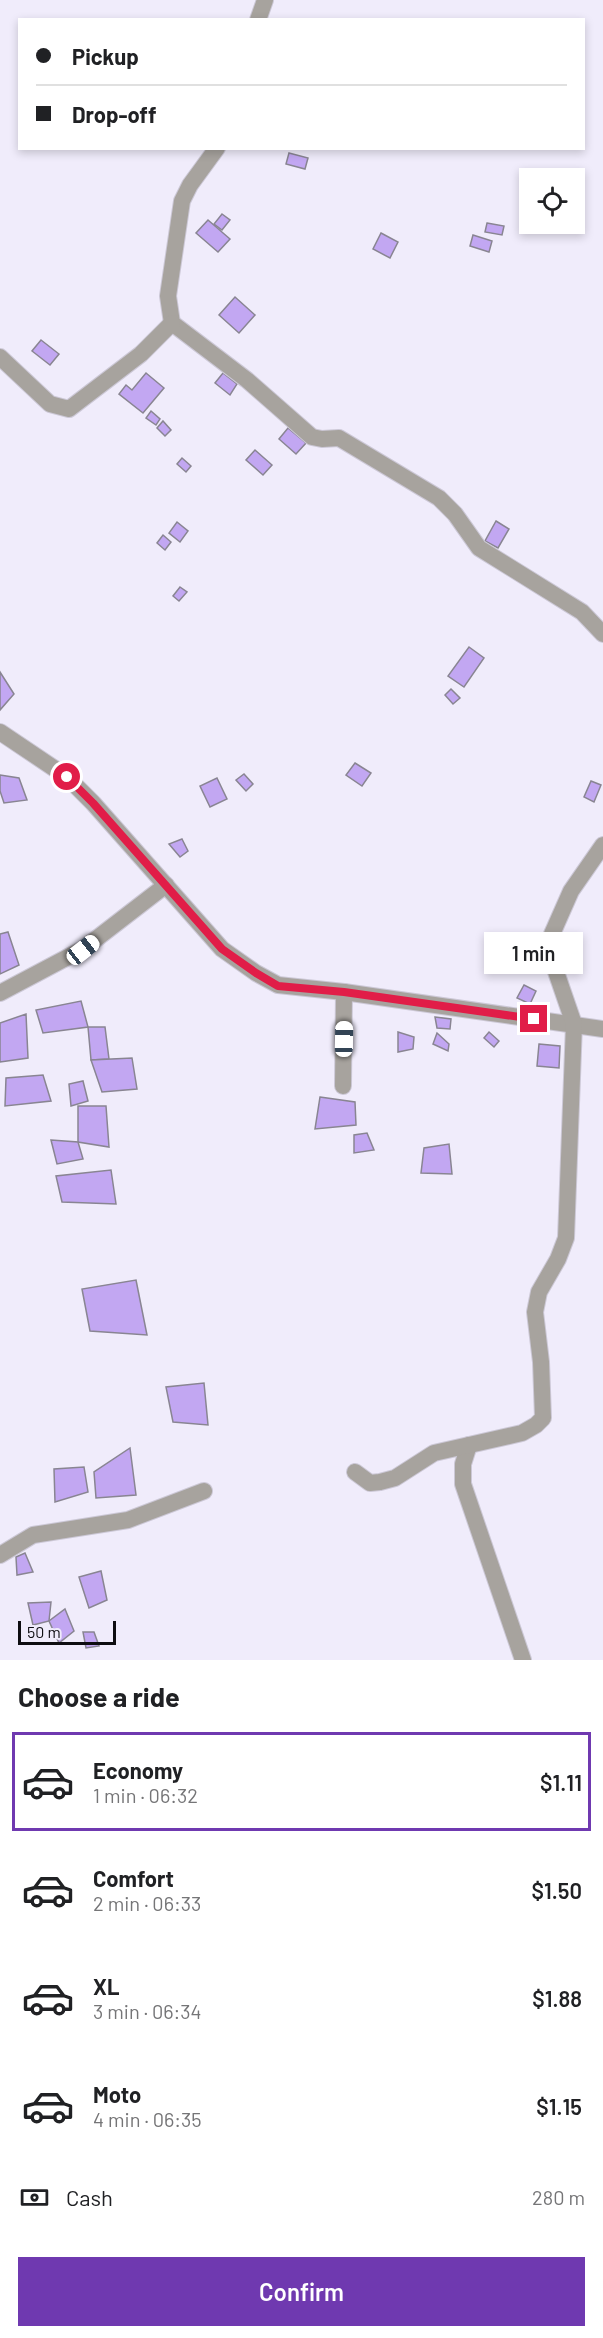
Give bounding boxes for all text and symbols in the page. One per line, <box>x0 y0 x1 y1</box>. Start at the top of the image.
text: Pickup <box>72 43 139 69</box>
text: Drop-off <box>72 101 156 127</box>
map controls <box>519 168 585 234</box>
button: locate <box>519 168 585 234</box>
route start <box>53 763 80 790</box>
car <box>63 932 103 968</box>
callout: 1 min <box>484 932 584 974</box>
text: 1 min <box>512 941 555 965</box>
route end <box>520 1005 547 1032</box>
car <box>335 1021 353 1057</box>
scale bar <box>18 1618 116 1646</box>
text: 50 m <box>27 1622 61 1641</box>
text: Choose a ride <box>18 1680 180 1712</box>
icon: car <box>21 1755 75 1809</box>
text: Economy <box>93 1757 183 1783</box>
text: $1.11 <box>540 1769 582 1795</box>
text: 1 min · 06:32 <box>93 1783 198 1807</box>
icon: car <box>21 1863 75 1917</box>
text: Comfort <box>93 1865 174 1891</box>
text: $1.50 <box>532 1877 582 1903</box>
text: 2 min · 06:33 <box>93 1891 201 1915</box>
icon: car <box>21 1971 75 2025</box>
text: XL <box>93 1973 119 1999</box>
text: $1.88 <box>532 1985 582 2011</box>
text: 3 min · 06:34 <box>93 1999 202 2023</box>
icon: car <box>21 2079 75 2133</box>
text: Moto <box>93 2081 141 2107</box>
text: $1.15 <box>536 2093 582 2119</box>
text: 4 min · 06:35 <box>93 2107 202 2131</box>
icon: cash <box>18 2181 51 2214</box>
text: Cash <box>66 2184 113 2210</box>
text: 280 m <box>532 2185 585 2209</box>
button: Confirm <box>18 2257 585 2326</box>

